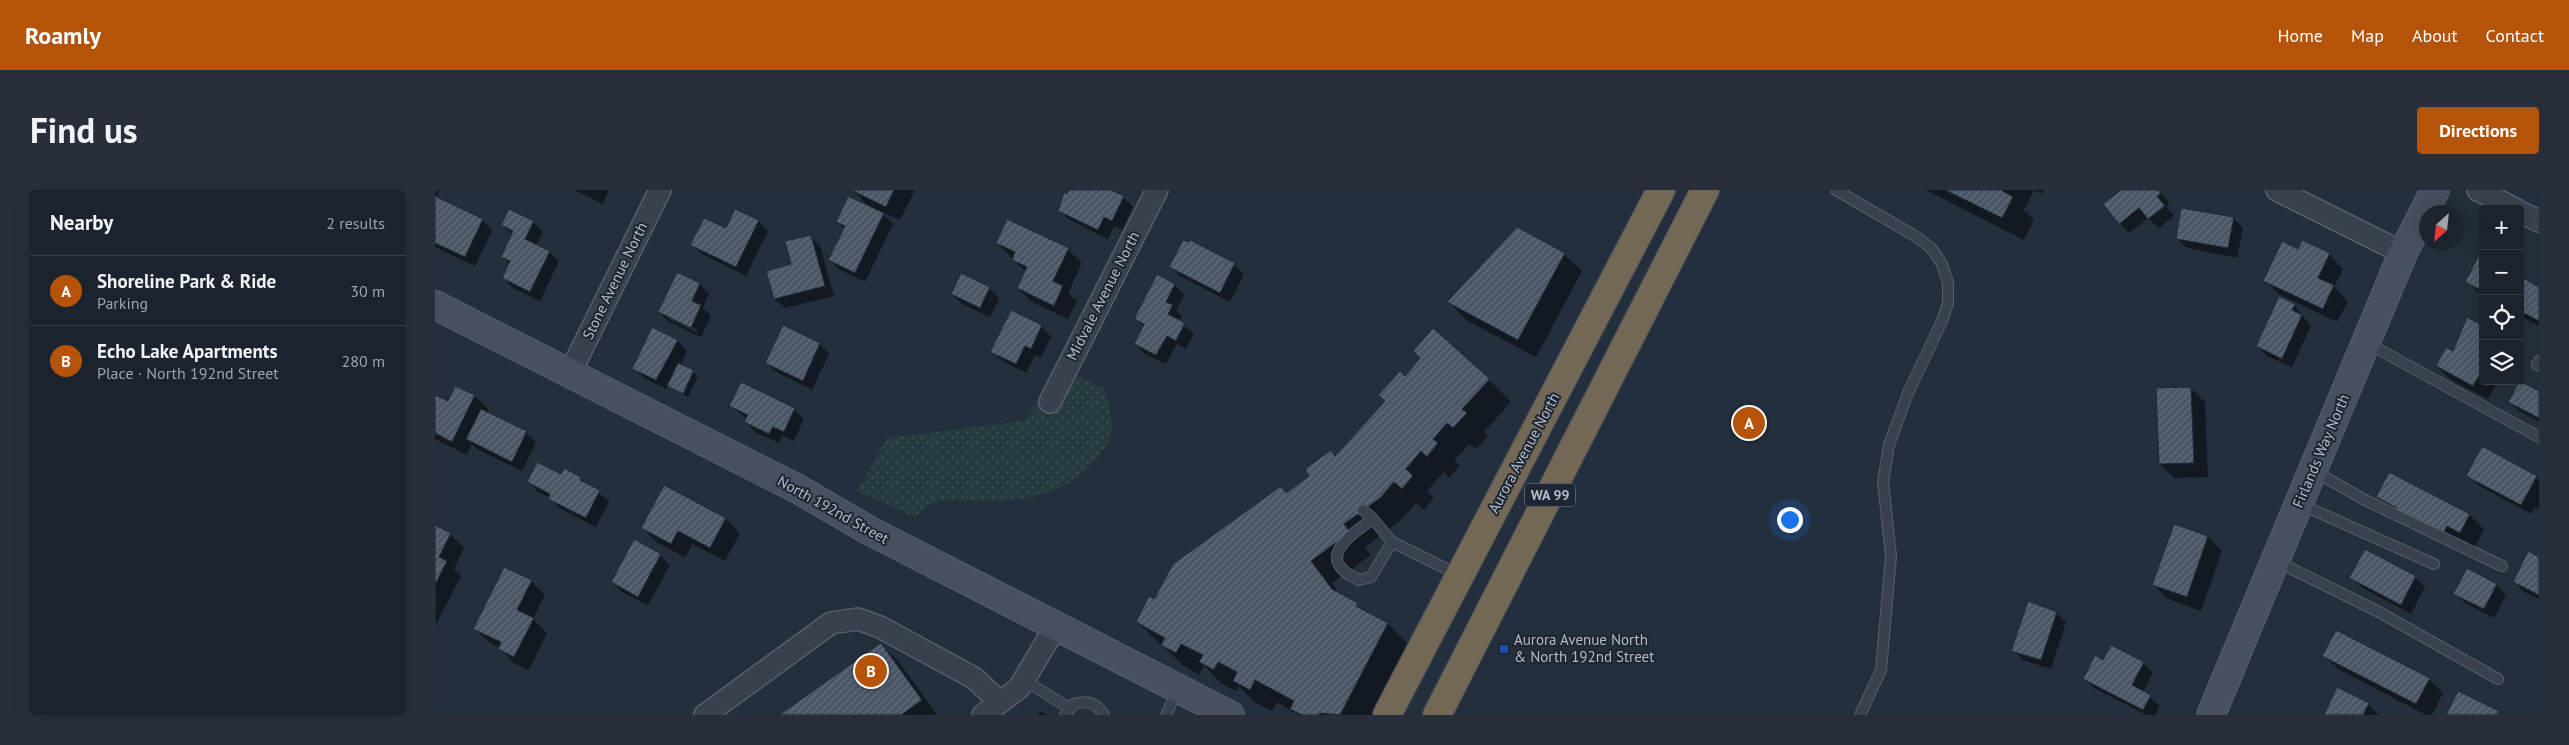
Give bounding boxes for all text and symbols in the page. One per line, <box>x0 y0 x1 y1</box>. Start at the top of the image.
text: Roamly <box>25 20 101 51</box>
text: Home <box>2277 24 2323 47</box>
text: Map <box>2351 24 2384 47</box>
text: About <box>2412 24 2458 47</box>
text: Contact <box>2486 24 2544 47</box>
text: Find us <box>30 107 138 153</box>
button: Directions <box>2417 107 2539 154</box>
north arrow <box>2419 205 2464 250</box>
map controls <box>2479 205 2524 385</box>
button: + <box>2479 205 2524 250</box>
text: Nearby <box>50 209 113 236</box>
text: 2 results <box>326 213 385 233</box>
street label: Stone Avenue North <box>578 219 651 343</box>
street label: Midvale Avenue North <box>1062 228 1143 363</box>
button: − <box>2479 250 2524 295</box>
text: Shoreline Park & Ride <box>97 269 276 293</box>
text: A <box>61 281 71 301</box>
text: 30 m <box>350 281 385 301</box>
text: Parking <box>97 293 148 313</box>
button: locate <box>2479 295 2524 340</box>
text: Echo Lake Apartments <box>97 339 278 363</box>
button: layers <box>2479 340 2524 385</box>
text: B <box>61 351 71 371</box>
text: 280 m <box>342 351 385 371</box>
text: Place · North 192nd Street <box>97 363 279 383</box>
street label: Aurora Avenue North <box>1484 389 1563 516</box>
street label: Firlands Way North <box>2288 391 2353 511</box>
pin: A <box>1733 404 1765 442</box>
street label: North 192nd Street <box>774 471 892 548</box>
road number: WA 99 <box>1525 484 1575 506</box>
your location <box>1777 507 1803 533</box>
place label: Aurora Avenue North & North 192nd Street <box>1514 630 1654 666</box>
marker: Aurora Avenue North & North 192nd Street <box>1498 643 1510 655</box>
pin: B <box>855 652 887 690</box>

